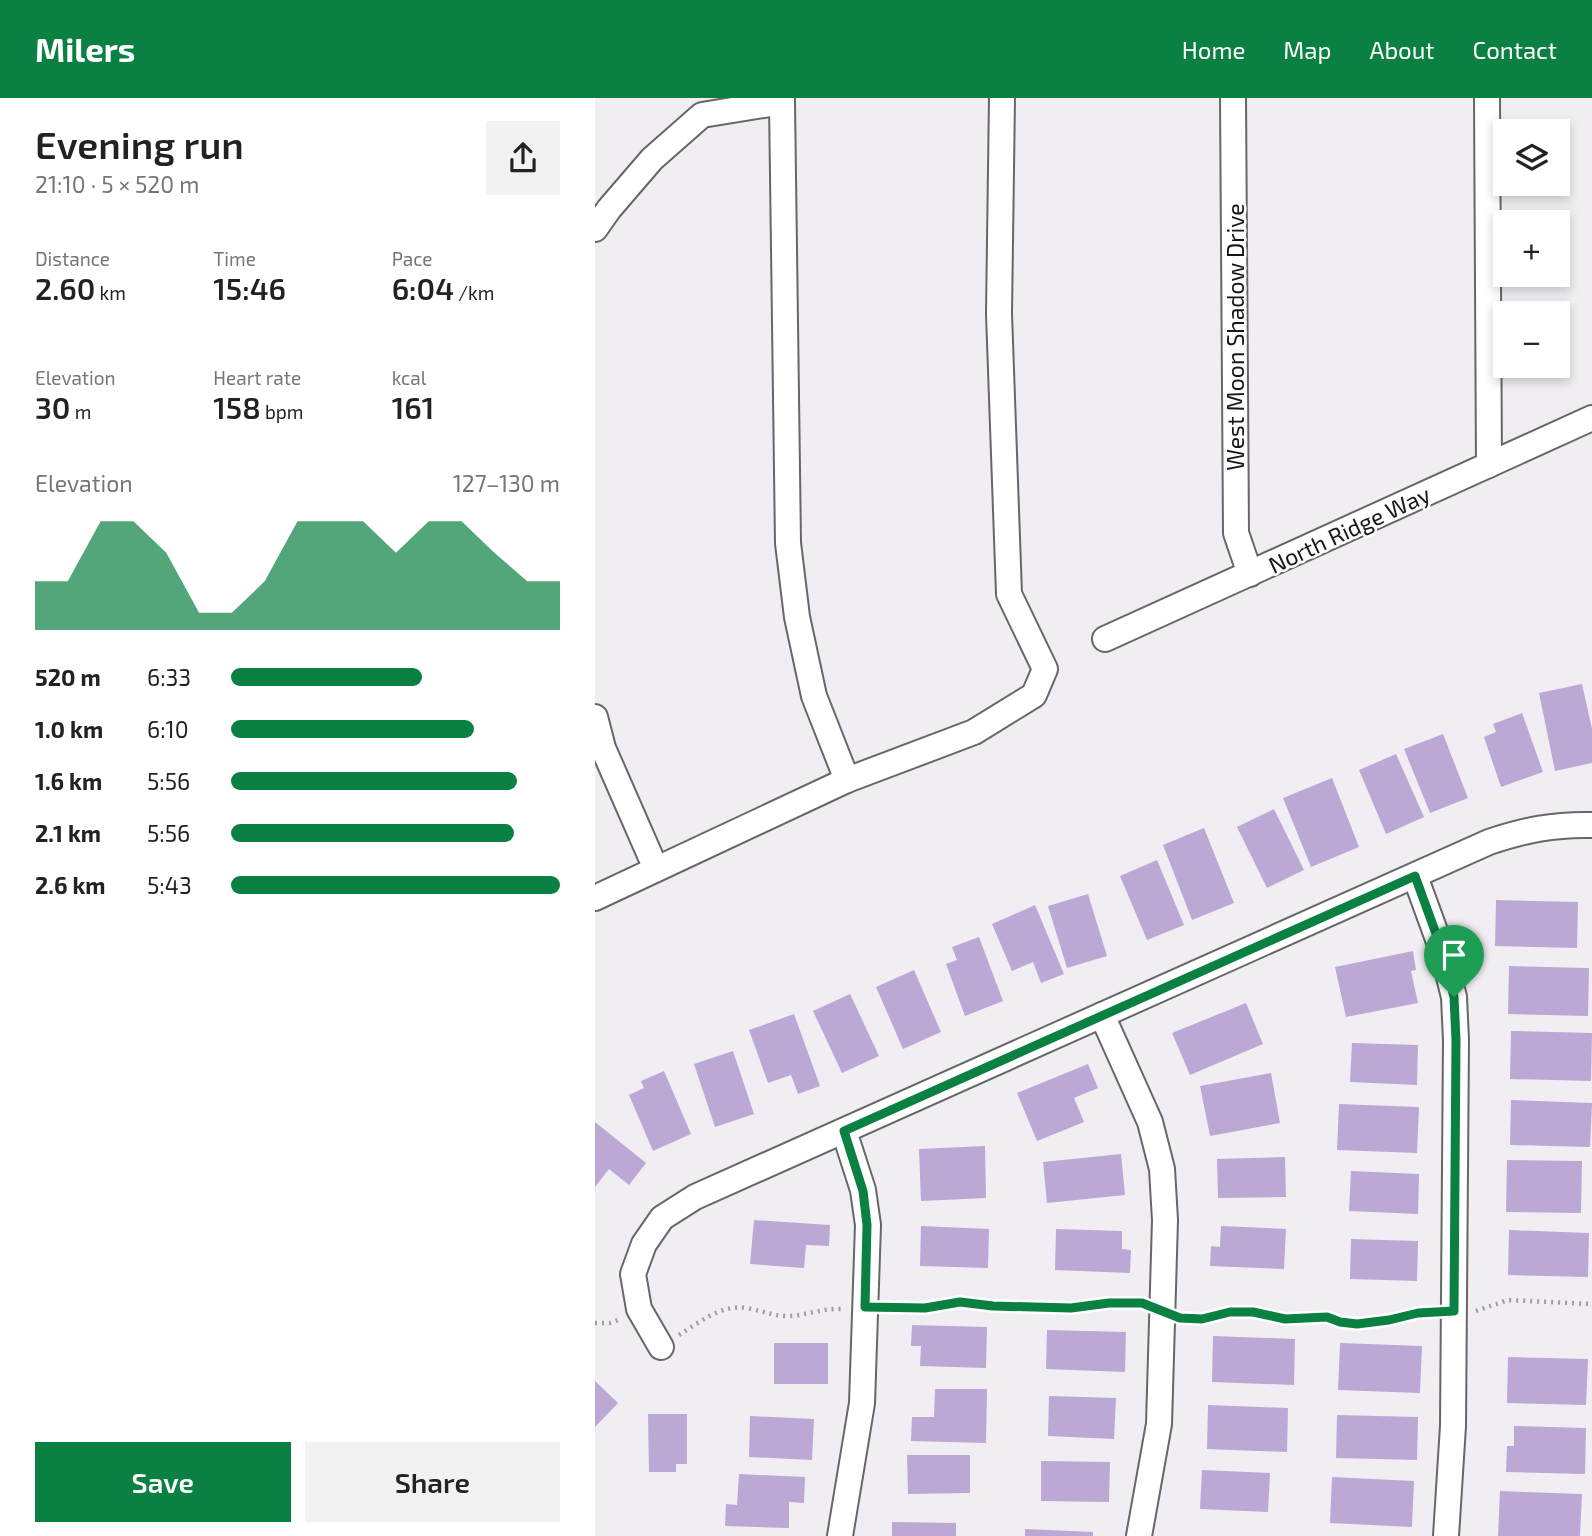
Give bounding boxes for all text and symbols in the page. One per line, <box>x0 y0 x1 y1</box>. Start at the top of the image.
text: Milers <box>35 29 135 69</box>
text: Home <box>1182 35 1245 64</box>
text: Map <box>1283 35 1331 64</box>
text: About <box>1369 35 1435 64</box>
text: Contact <box>1473 35 1557 64</box>
map controls <box>1493 119 1570 378</box>
button: layers <box>1493 119 1570 196</box>
text: Evening run <box>35 121 244 167</box>
button: share <box>486 121 560 195</box>
text: 21:10 · 5 × 520 m <box>35 170 199 198</box>
street label: West Moon Shadow Drive <box>1221 203 1249 471</box>
button: + <box>1493 210 1570 287</box>
text: Distance <box>35 247 110 270</box>
text: Time <box>213 247 256 270</box>
text: Pace <box>392 247 433 270</box>
text: 2.60 <box>35 270 95 306</box>
text: 15:46 <box>213 270 286 306</box>
text: 6:04 <box>392 270 454 306</box>
text: km <box>95 281 126 304</box>
text: /km <box>454 281 494 304</box>
button: − <box>1493 301 1570 378</box>
text: Elevation <box>35 366 116 389</box>
text: Heart rate <box>213 366 301 389</box>
text: kcal <box>392 366 426 389</box>
text: 30 <box>35 389 70 425</box>
text: 158 <box>213 389 261 425</box>
text: 161 <box>392 389 434 425</box>
text: m <box>70 400 91 423</box>
text: bpm <box>261 400 303 423</box>
text: Elevation <box>35 469 133 497</box>
text: 127–130 m <box>453 469 560 497</box>
street label: North Ridge Way <box>1264 479 1434 579</box>
text: 520 m <box>35 663 101 691</box>
text: 6:33 <box>147 663 191 691</box>
text: 1.0 km <box>35 715 103 743</box>
text: 6:10 <box>147 715 189 743</box>
text: 1.6 km <box>35 767 102 795</box>
text: 5:56 <box>147 767 190 795</box>
text: 2.1 km <box>35 819 101 847</box>
text: 5:56 <box>147 819 190 847</box>
text: 2.6 km <box>35 871 106 899</box>
text: 5:43 <box>147 871 192 899</box>
pin <box>1424 925 1484 997</box>
icon: arrive <box>1435 936 1473 974</box>
button: Save <box>35 1442 291 1522</box>
button: Share <box>305 1442 560 1522</box>

